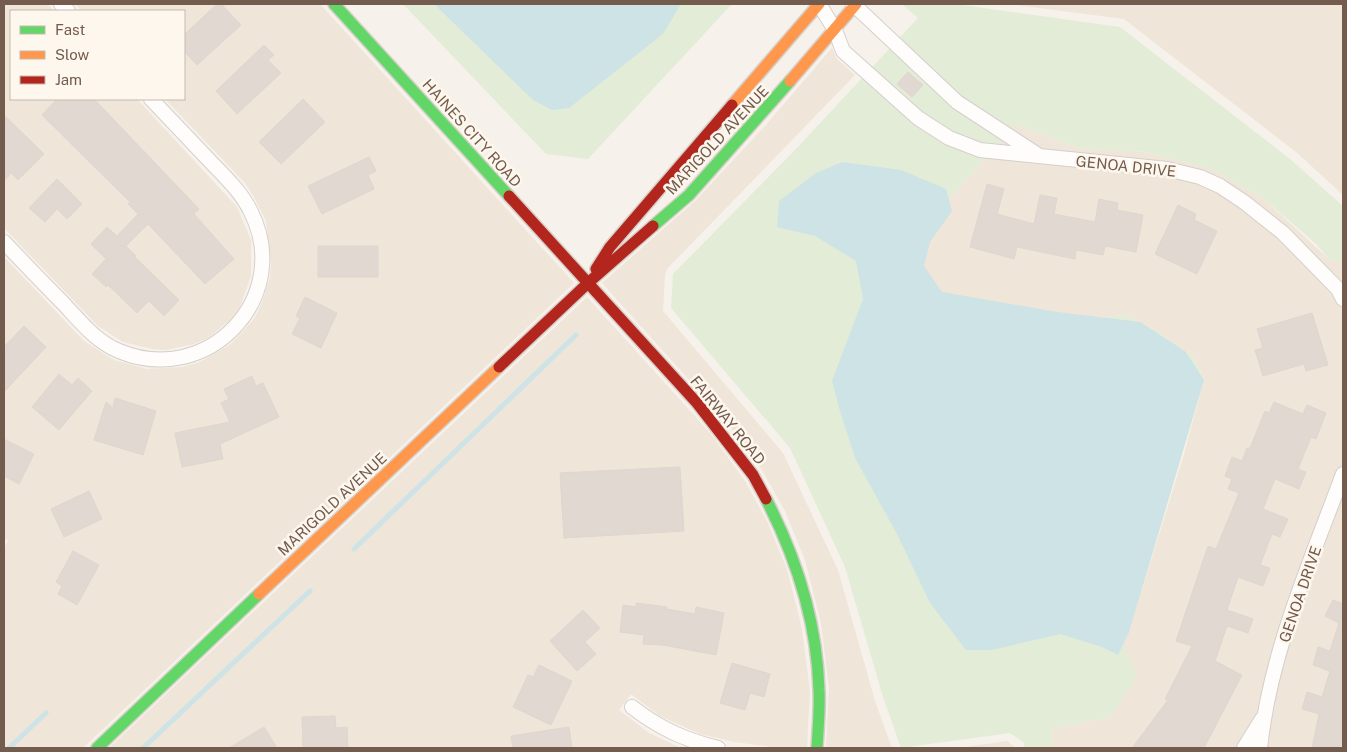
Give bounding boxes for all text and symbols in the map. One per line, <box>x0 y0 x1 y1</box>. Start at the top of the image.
legend <box>10 10 185 100</box>
text: Fast <box>55 21 85 38</box>
text: Slow <box>55 46 90 63</box>
text: Jam <box>55 71 82 88</box>
street label: HAINES CITY ROAD <box>419 76 525 190</box>
street label: MARIGOLD AVENUE <box>662 82 772 198</box>
street label: GENOA DRIVE <box>1075 152 1177 180</box>
street label: FAIRWAY ROAD <box>687 372 769 468</box>
street label: MARIGOLD AVENUE <box>274 449 390 559</box>
street label: GENOA DRIVE <box>1276 544 1324 644</box>

